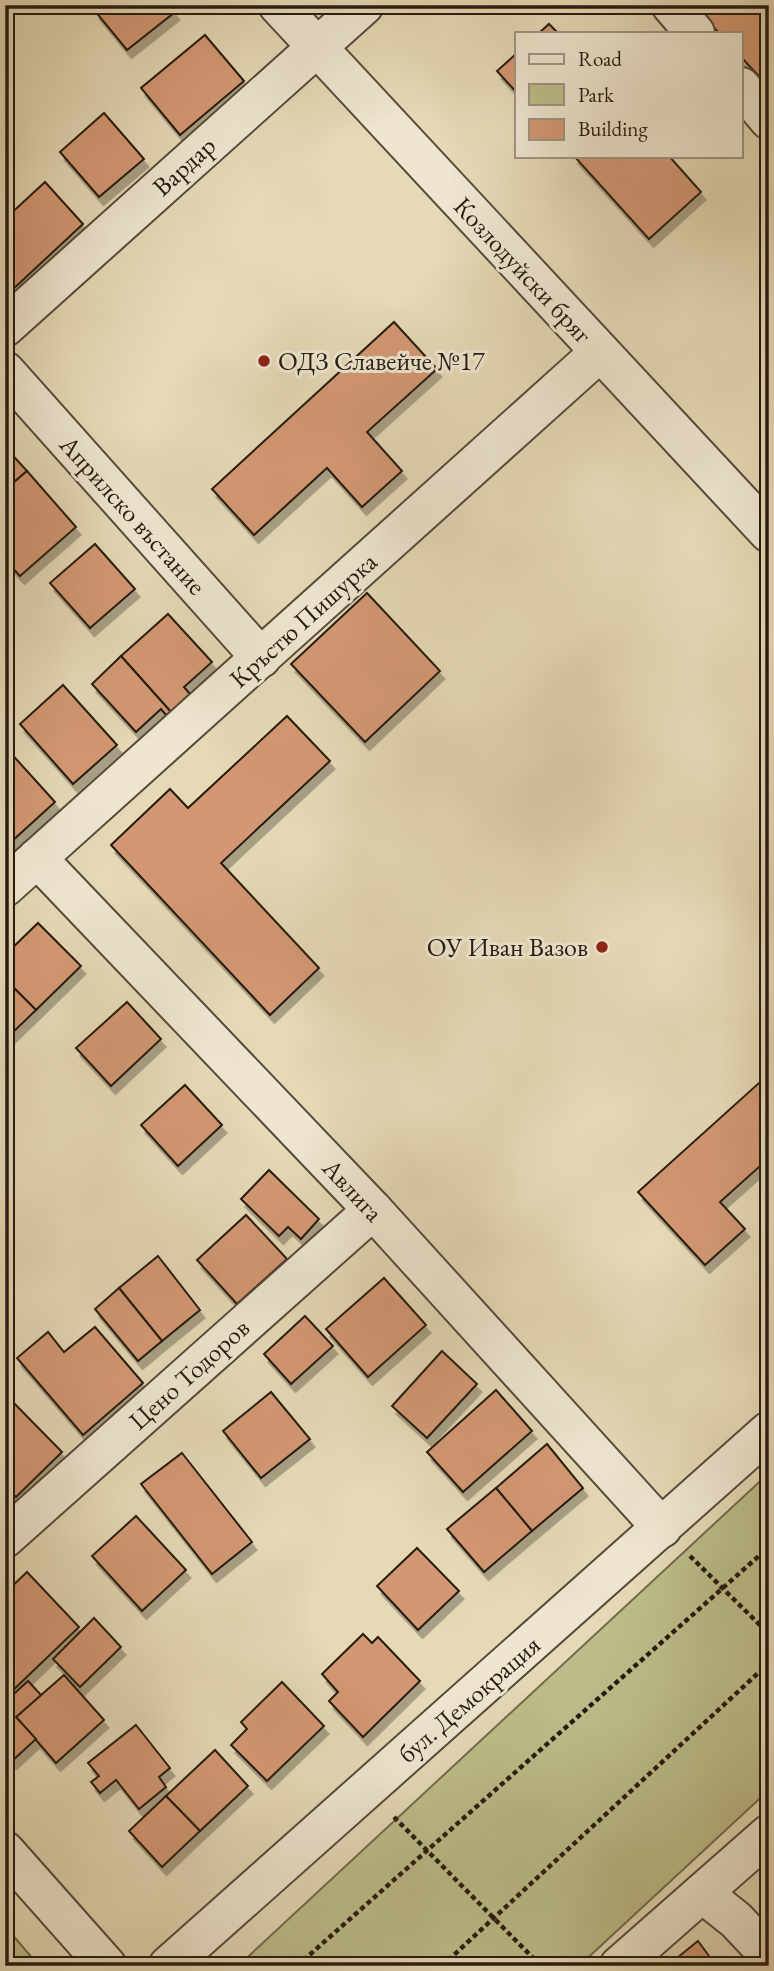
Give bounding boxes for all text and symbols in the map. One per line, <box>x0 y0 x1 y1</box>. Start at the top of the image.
legend <box>515 32 742 158</box>
text: Road <box>578 45 622 72</box>
text: Park <box>578 81 615 108</box>
text: Building <box>578 115 648 142</box>
street label: Вардар <box>145 129 223 203</box>
street label: Козлодуйски бряг <box>446 190 600 350</box>
place label: ОДЗ Славейче №17 <box>278 344 485 378</box>
marker: ОДЗ Славейче №17 <box>256 353 272 369</box>
street label: Априлско въстание <box>52 427 214 602</box>
street label: Кръстю Пишурка <box>222 544 384 695</box>
place label: ОУ Иван Вазов <box>427 930 588 964</box>
marker: ОУ Иван Вазов <box>594 939 610 955</box>
street label: Авлига <box>314 1150 391 1229</box>
street label: Цено Тодоров <box>122 1311 256 1437</box>
street label: бул. Демокрация <box>391 1628 547 1770</box>

